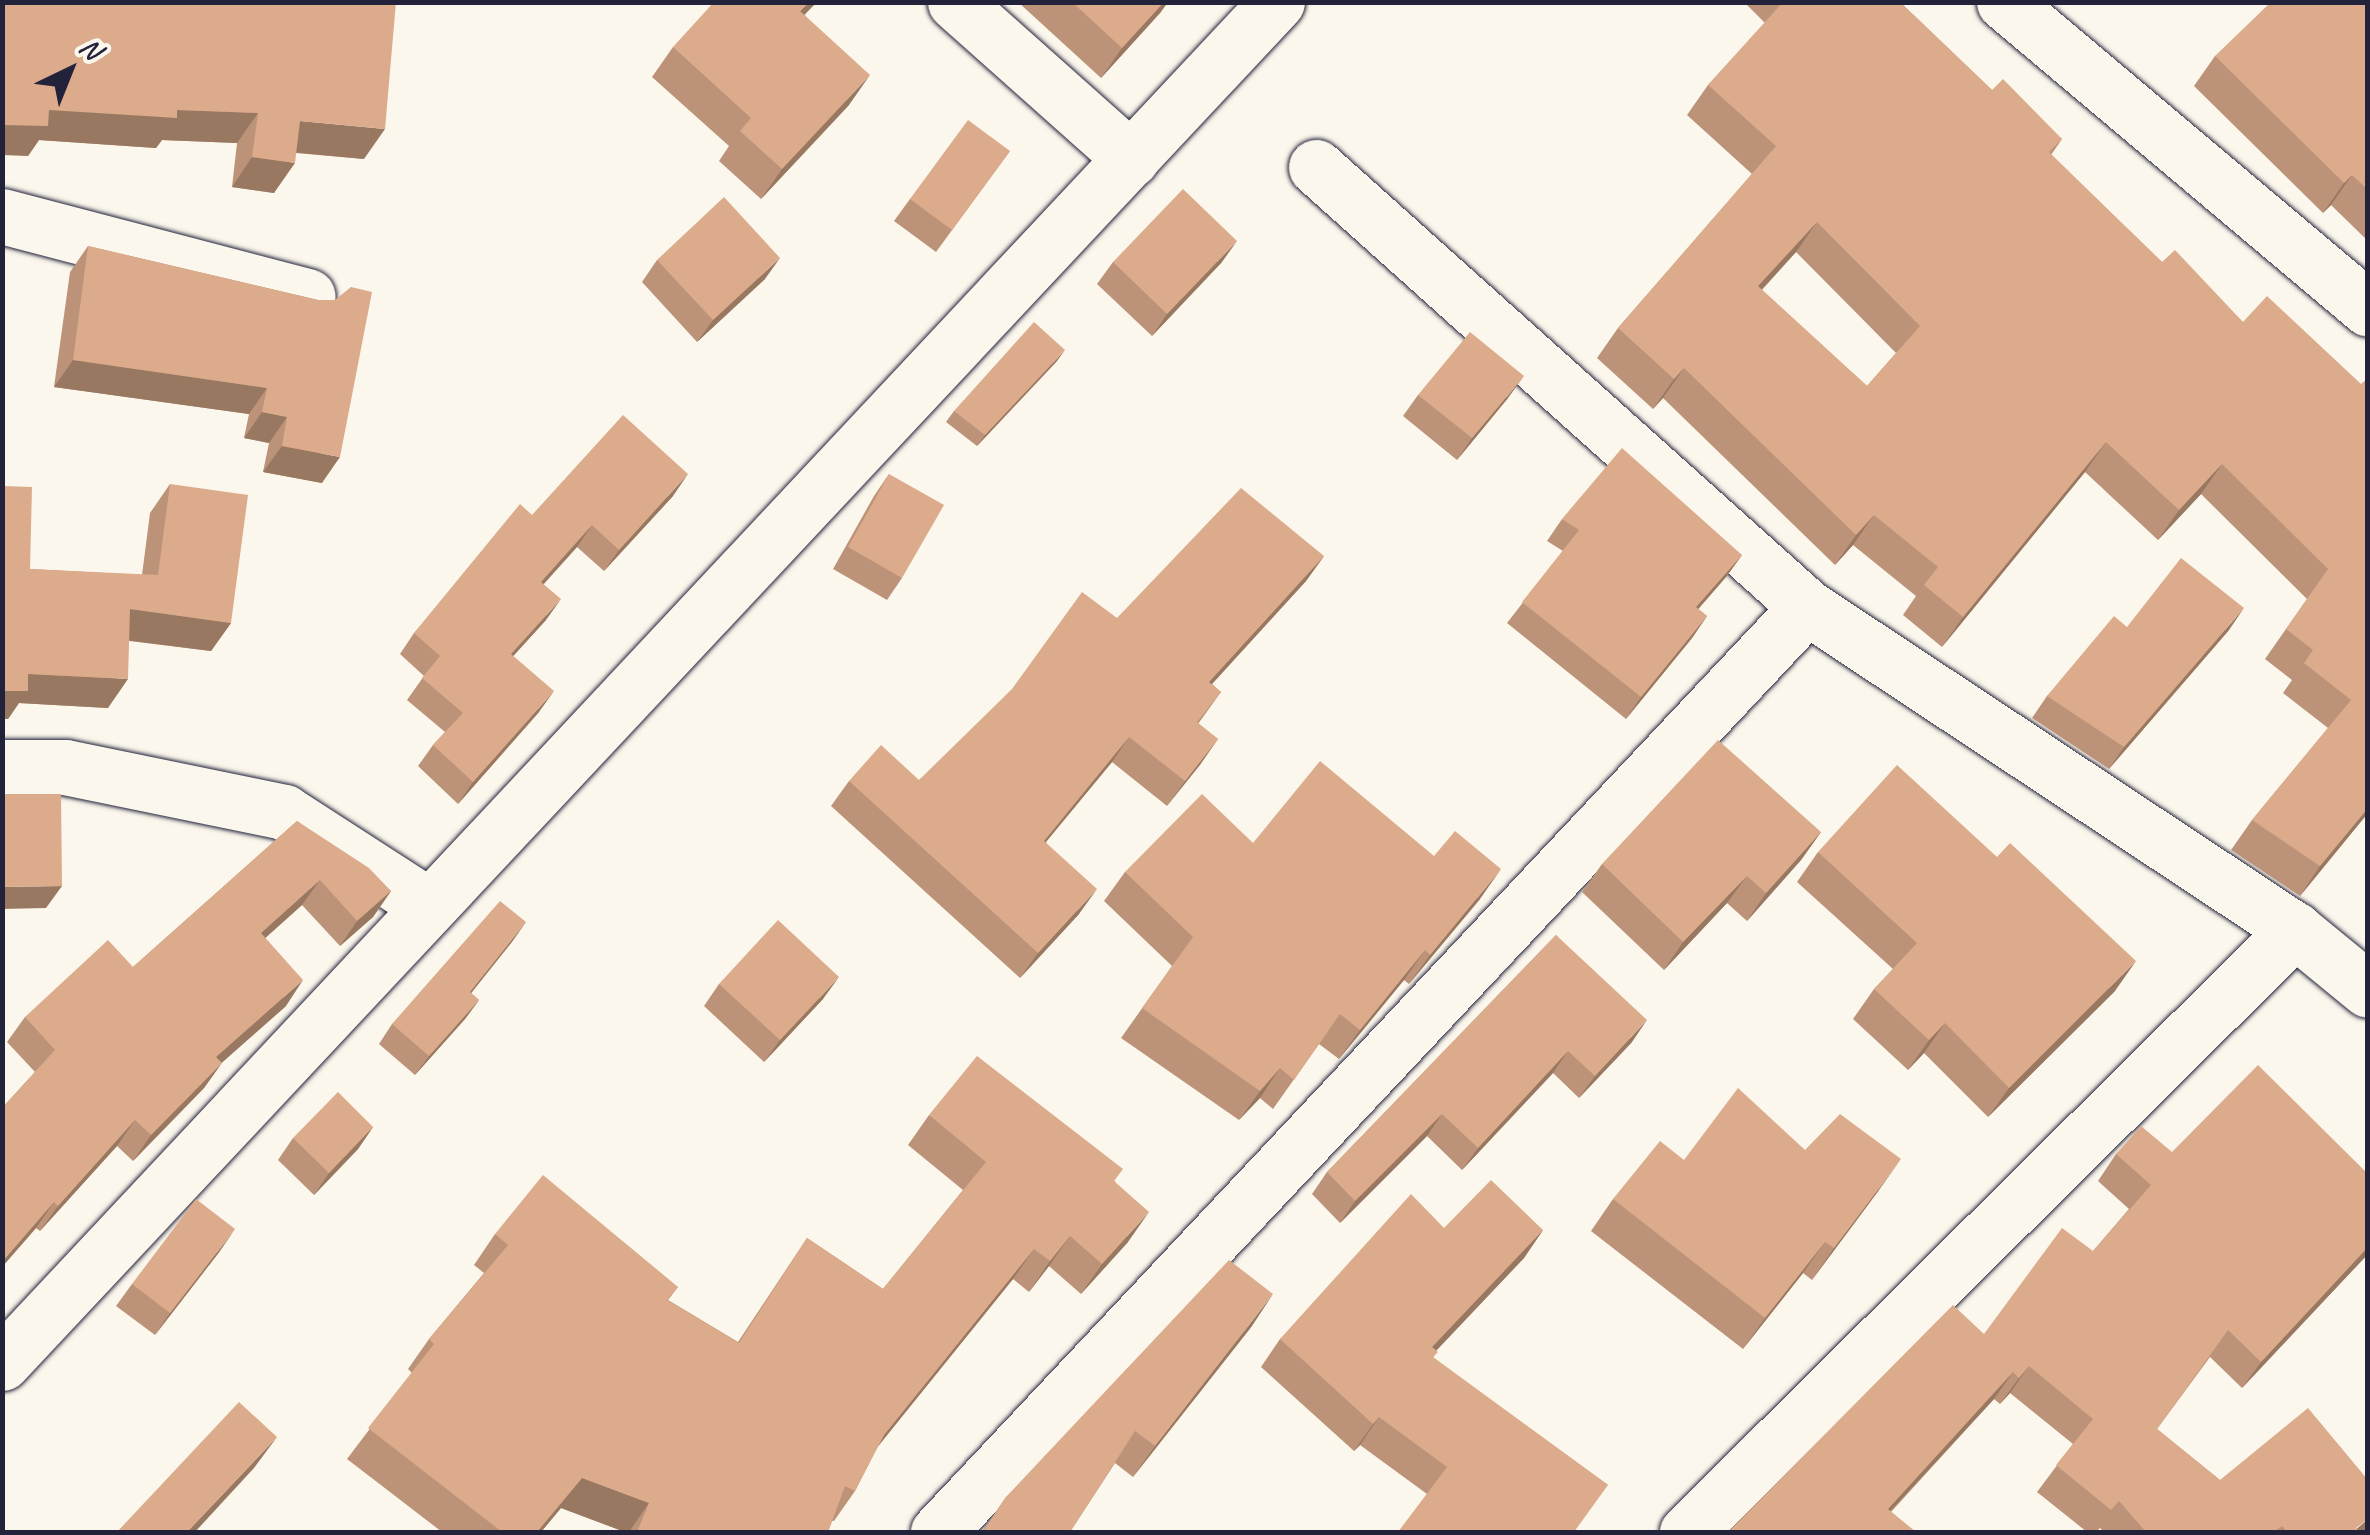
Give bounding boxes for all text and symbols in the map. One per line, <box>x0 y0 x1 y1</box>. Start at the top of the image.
north arrow <box>20 20 120 120</box>
text: N <box>73 29 109 66</box>

